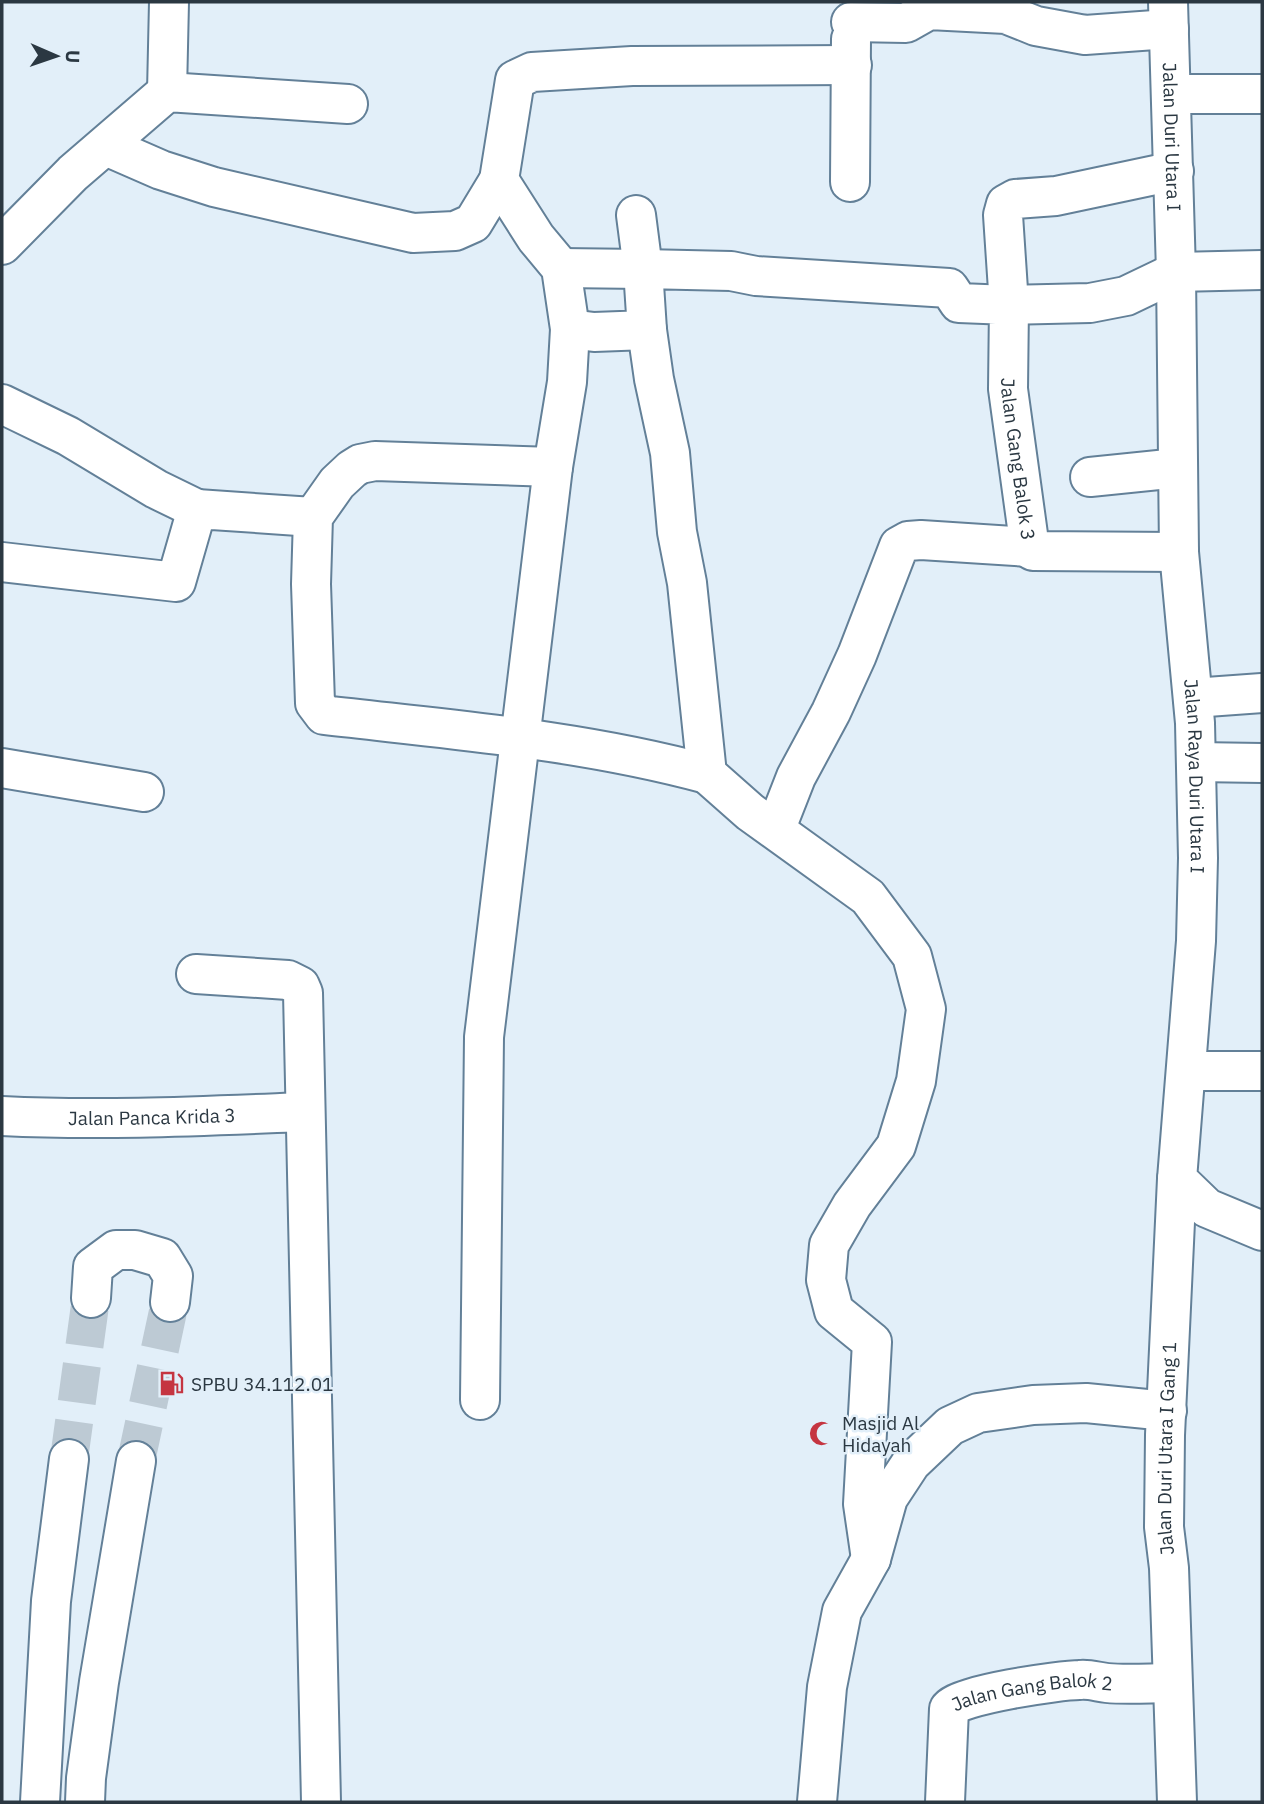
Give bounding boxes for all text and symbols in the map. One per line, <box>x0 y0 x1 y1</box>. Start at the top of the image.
north arrow <box>21 21 91 91</box>
text: U <box>61 50 85 64</box>
street label: Jalan Duri Utara I <box>1158 62 1186 212</box>
street label: Jalan Gang Balok 3 <box>996 378 1041 542</box>
street label: Jalan Raya Duri Utara I <box>1179 678 1210 874</box>
street label: Jalan Panca Krida 3 <box>68 1103 236 1130</box>
street label: Jalan Duri Utara I Gang 1 <box>1152 1341 1181 1557</box>
fuel station icon: SPBU 34.112.01 <box>157 1370 185 1398</box>
place label: SPBU 34.112.01 <box>191 1372 333 1396</box>
place label: Masjid Al Hidayah <box>842 1411 919 1457</box>
mosque icon: Masjid Al Hidayah <box>808 1420 836 1448</box>
street label: Jalan Gang Balok 2 <box>948 1668 1114 1716</box>

